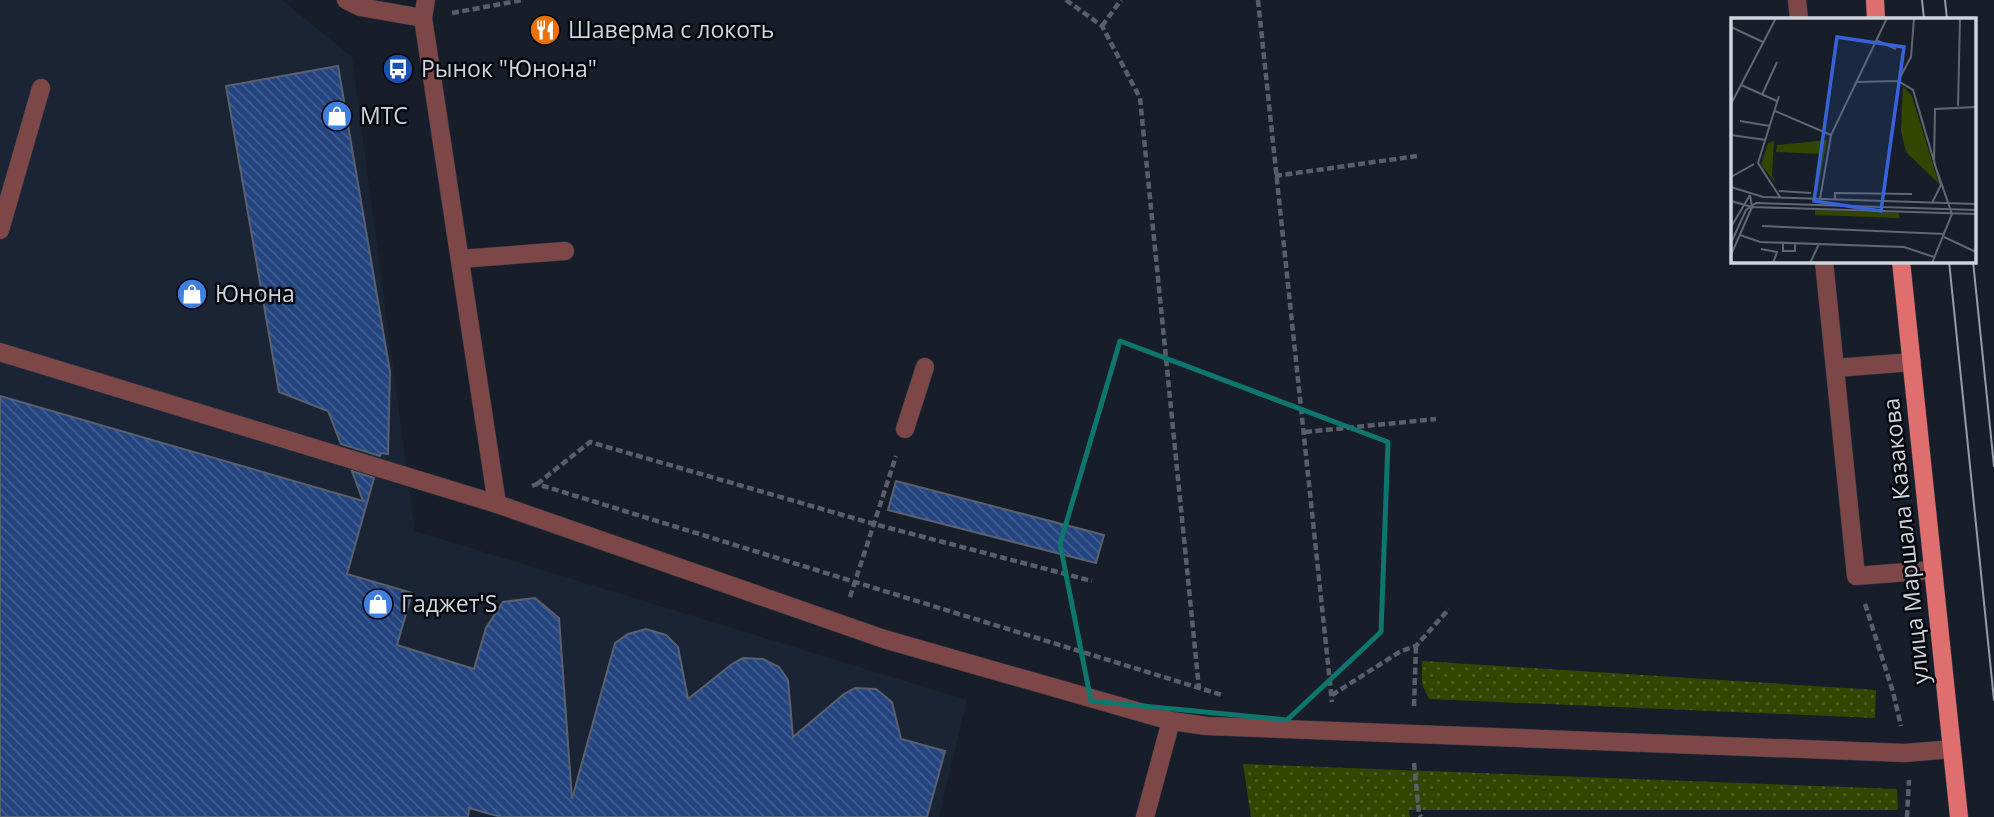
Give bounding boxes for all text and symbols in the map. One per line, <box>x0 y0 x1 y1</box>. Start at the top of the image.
restaurant icon: Шаверма с локоть <box>528 13 562 47</box>
place label: Шаверма с локоть <box>568 13 774 45</box>
inset map <box>1731 18 1976 262</box>
bus stop icon: Рынок "Юнона" <box>381 52 415 86</box>
place label: Рынок "Юнона" <box>421 52 597 84</box>
shop icon: МТС <box>320 99 354 133</box>
place label: МТС <box>360 99 408 131</box>
shop icon: Юнона <box>175 277 209 311</box>
place label: Юнона <box>215 277 295 309</box>
street label: улица Маршала Казакова <box>1874 396 1936 686</box>
shop icon: Гаджет'S <box>361 587 395 621</box>
place label: Гаджет'S <box>401 587 497 619</box>

